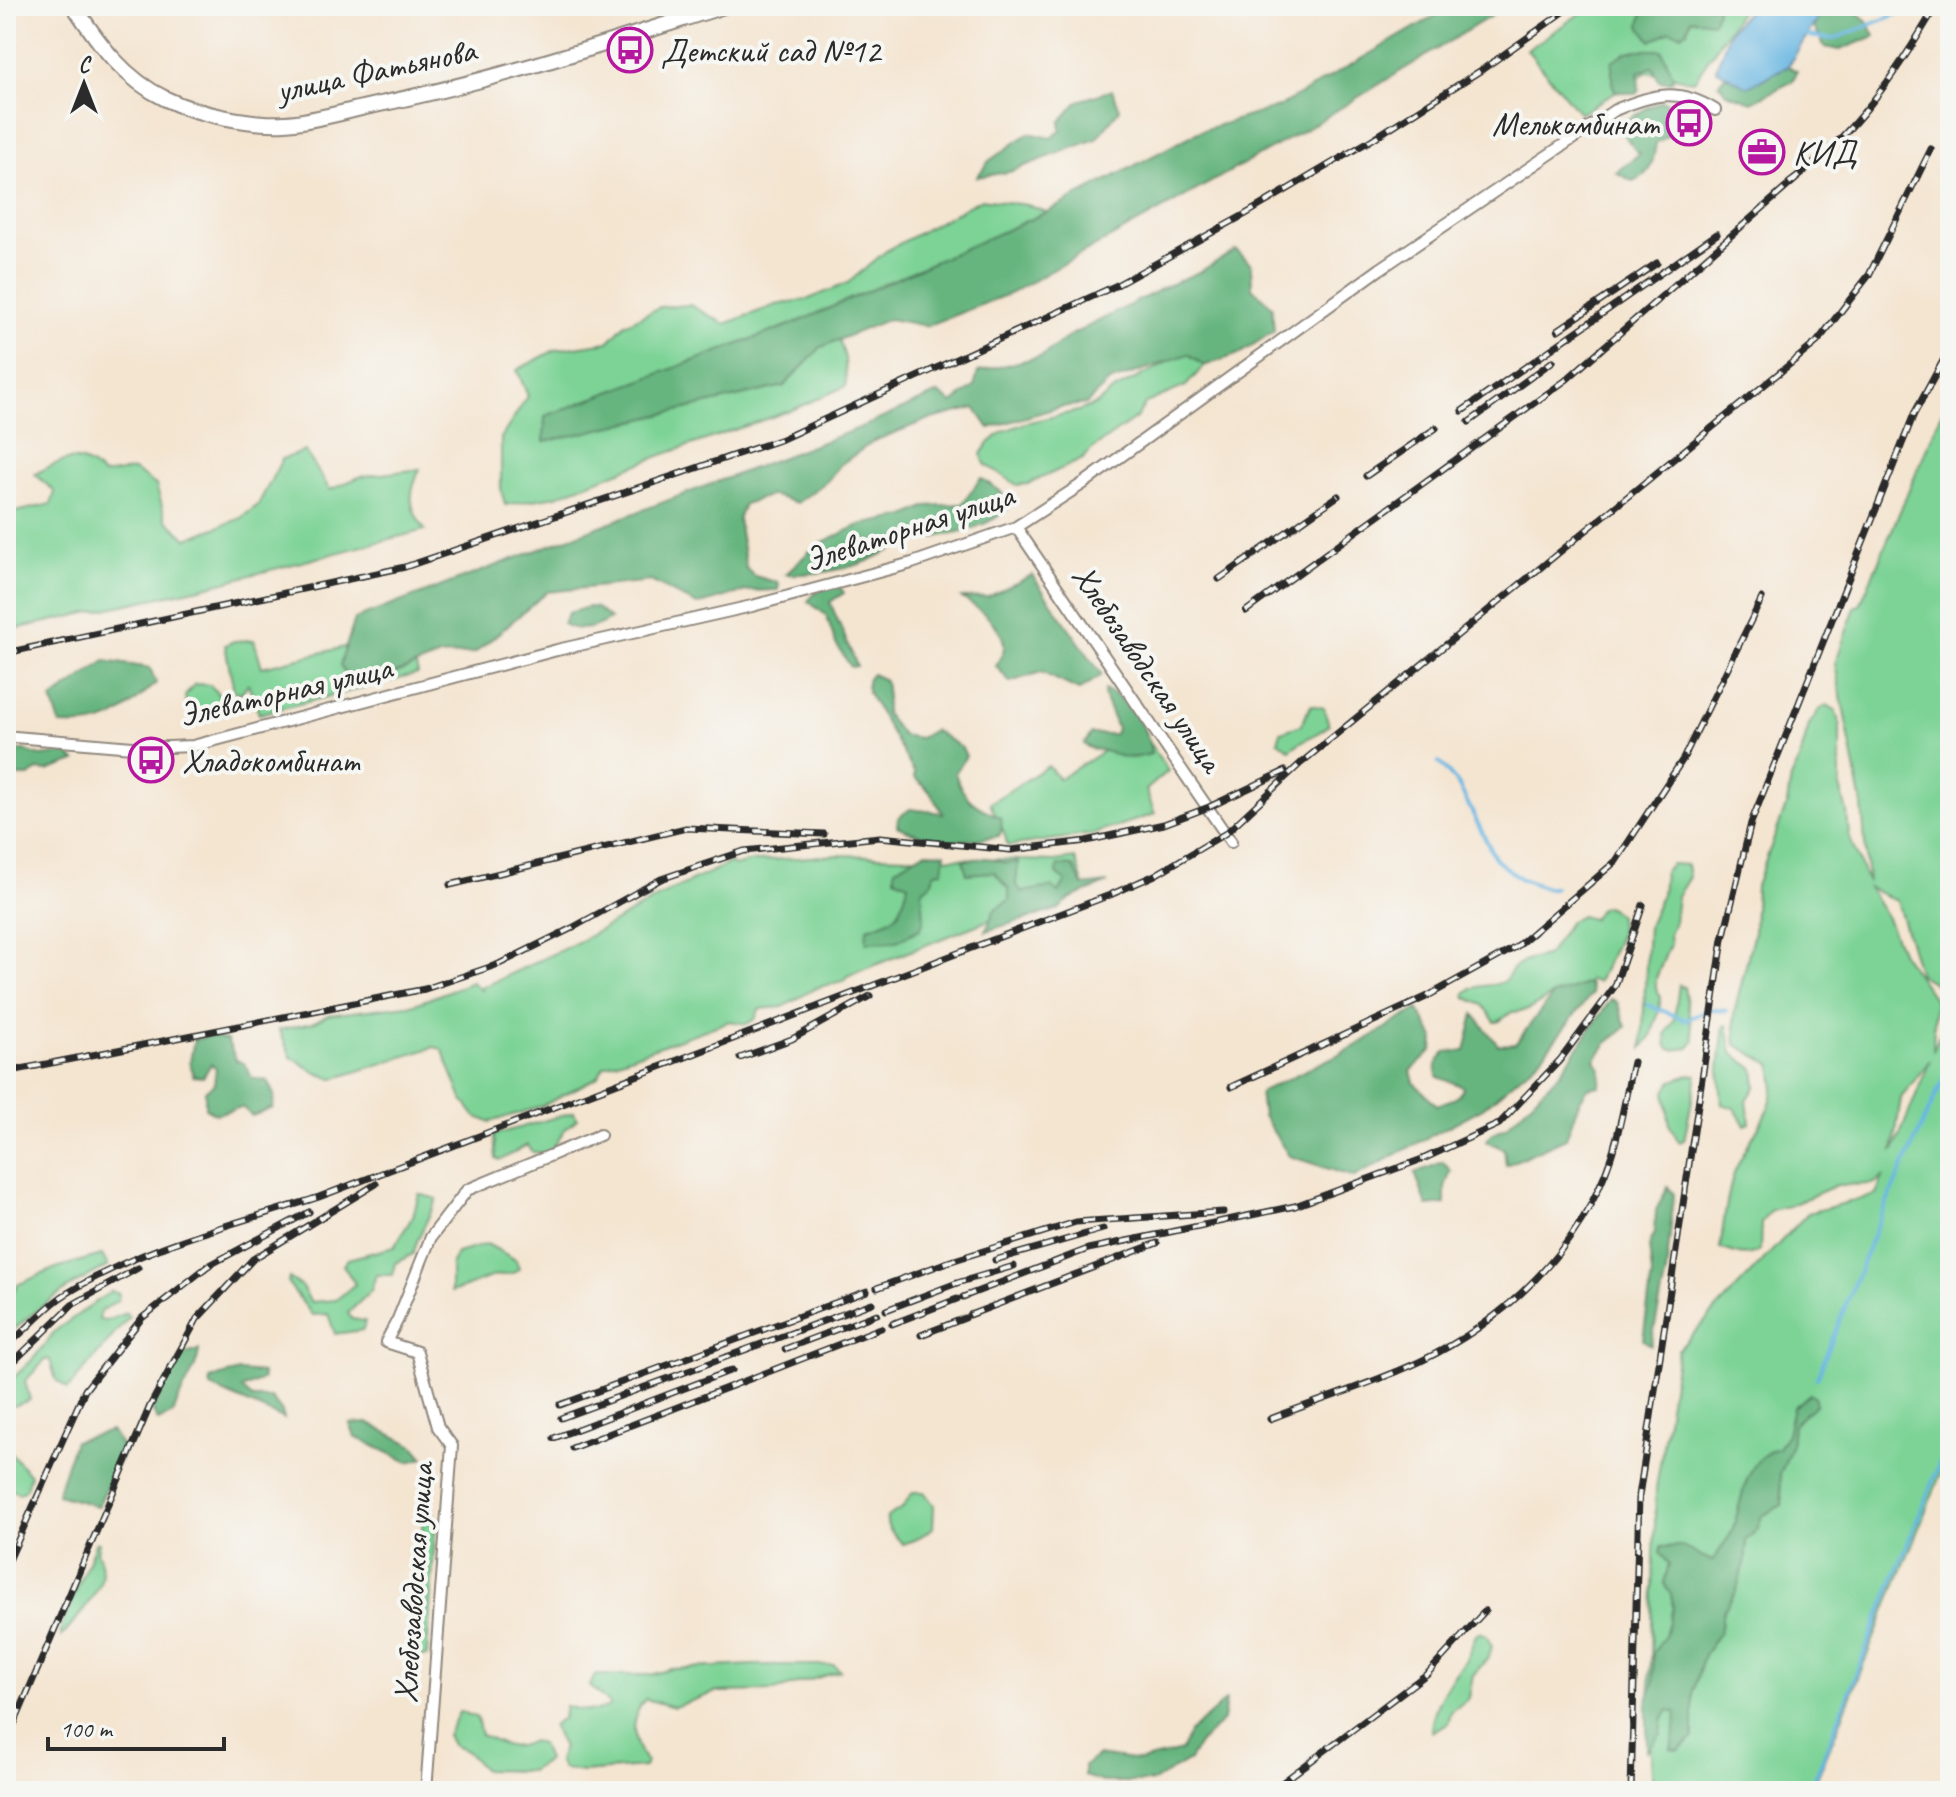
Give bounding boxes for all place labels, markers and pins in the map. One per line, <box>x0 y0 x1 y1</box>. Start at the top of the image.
bus stop icon: Детский сад №12 <box>606 26 654 74</box>
place label: Детский сад №12 <box>661 29 883 72</box>
bus stop icon: Мелькомбинат <box>1665 99 1713 147</box>
place label: Мелькомбинат <box>1492 102 1661 145</box>
office icon: КИД <box>1738 128 1786 176</box>
place label: КИД <box>1793 131 1858 174</box>
bus stop icon: Хладокомбинат <box>127 736 175 784</box>
place label: Хладокомбинат <box>182 739 361 782</box>

